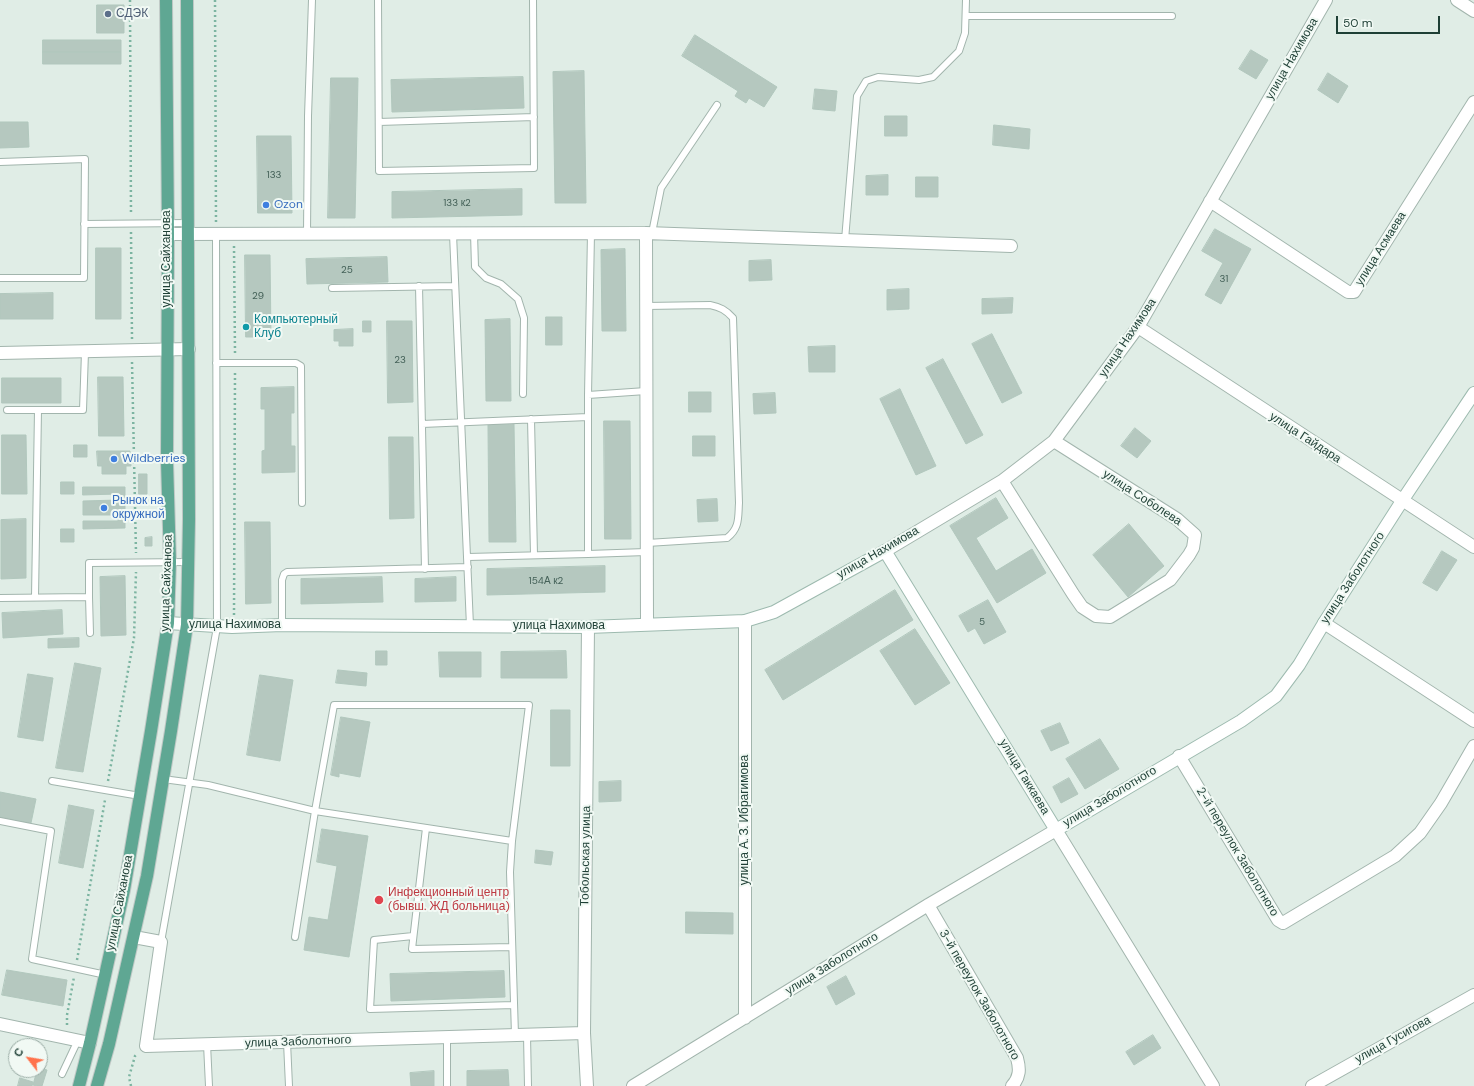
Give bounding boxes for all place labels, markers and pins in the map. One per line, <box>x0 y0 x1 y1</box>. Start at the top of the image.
place label: СДЭК <box>116 7 148 21</box>
marker: СДЭК <box>103 9 113 19</box>
place label: Ozon <box>274 198 303 212</box>
marker: Ozon <box>261 200 271 210</box>
place label: Компьютерный Клуб <box>254 313 338 341</box>
marker: Компьютерный Клуб <box>241 322 251 332</box>
place label: Wildberries <box>122 452 186 466</box>
marker: Wildberries <box>109 454 119 464</box>
place label: Рынок на окружной <box>112 494 165 522</box>
marker: Рынок на окружной <box>99 503 109 513</box>
place label: Инфекционный центр (бывш. ЖД больница) <box>388 886 510 914</box>
marker: Инфекционный центр (бывш. ЖД больница) <box>373 894 385 906</box>

